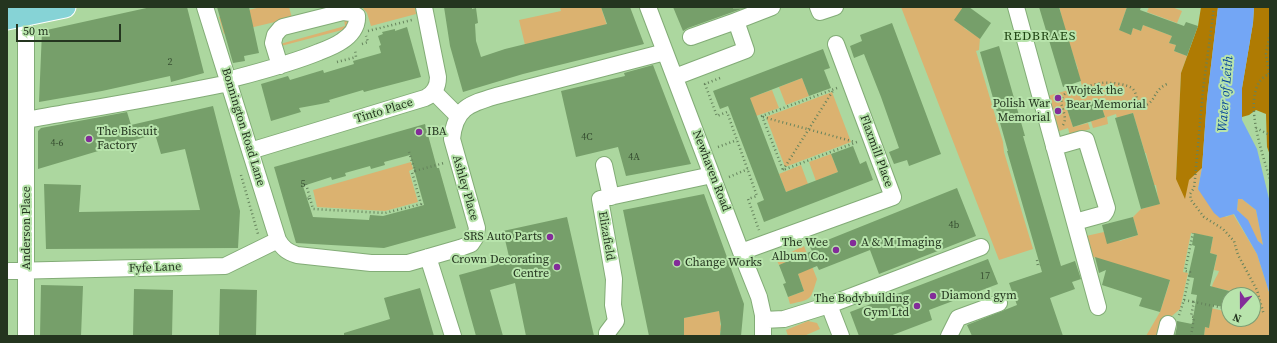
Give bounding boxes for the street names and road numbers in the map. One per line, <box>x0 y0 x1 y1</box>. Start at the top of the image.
street label: Bonnington Road Lane <box>218 66 268 188</box>
street label: Tinto Place <box>353 95 415 127</box>
street label: Flaxmill Place <box>856 113 896 189</box>
street label: Newhaven Road <box>689 128 733 214</box>
street label: Ashley Place <box>449 154 481 222</box>
street label: Anderson Place <box>20 186 34 270</box>
street label: Elizafield <box>595 210 617 262</box>
street label: Fyfe Lane <box>129 260 181 276</box>

